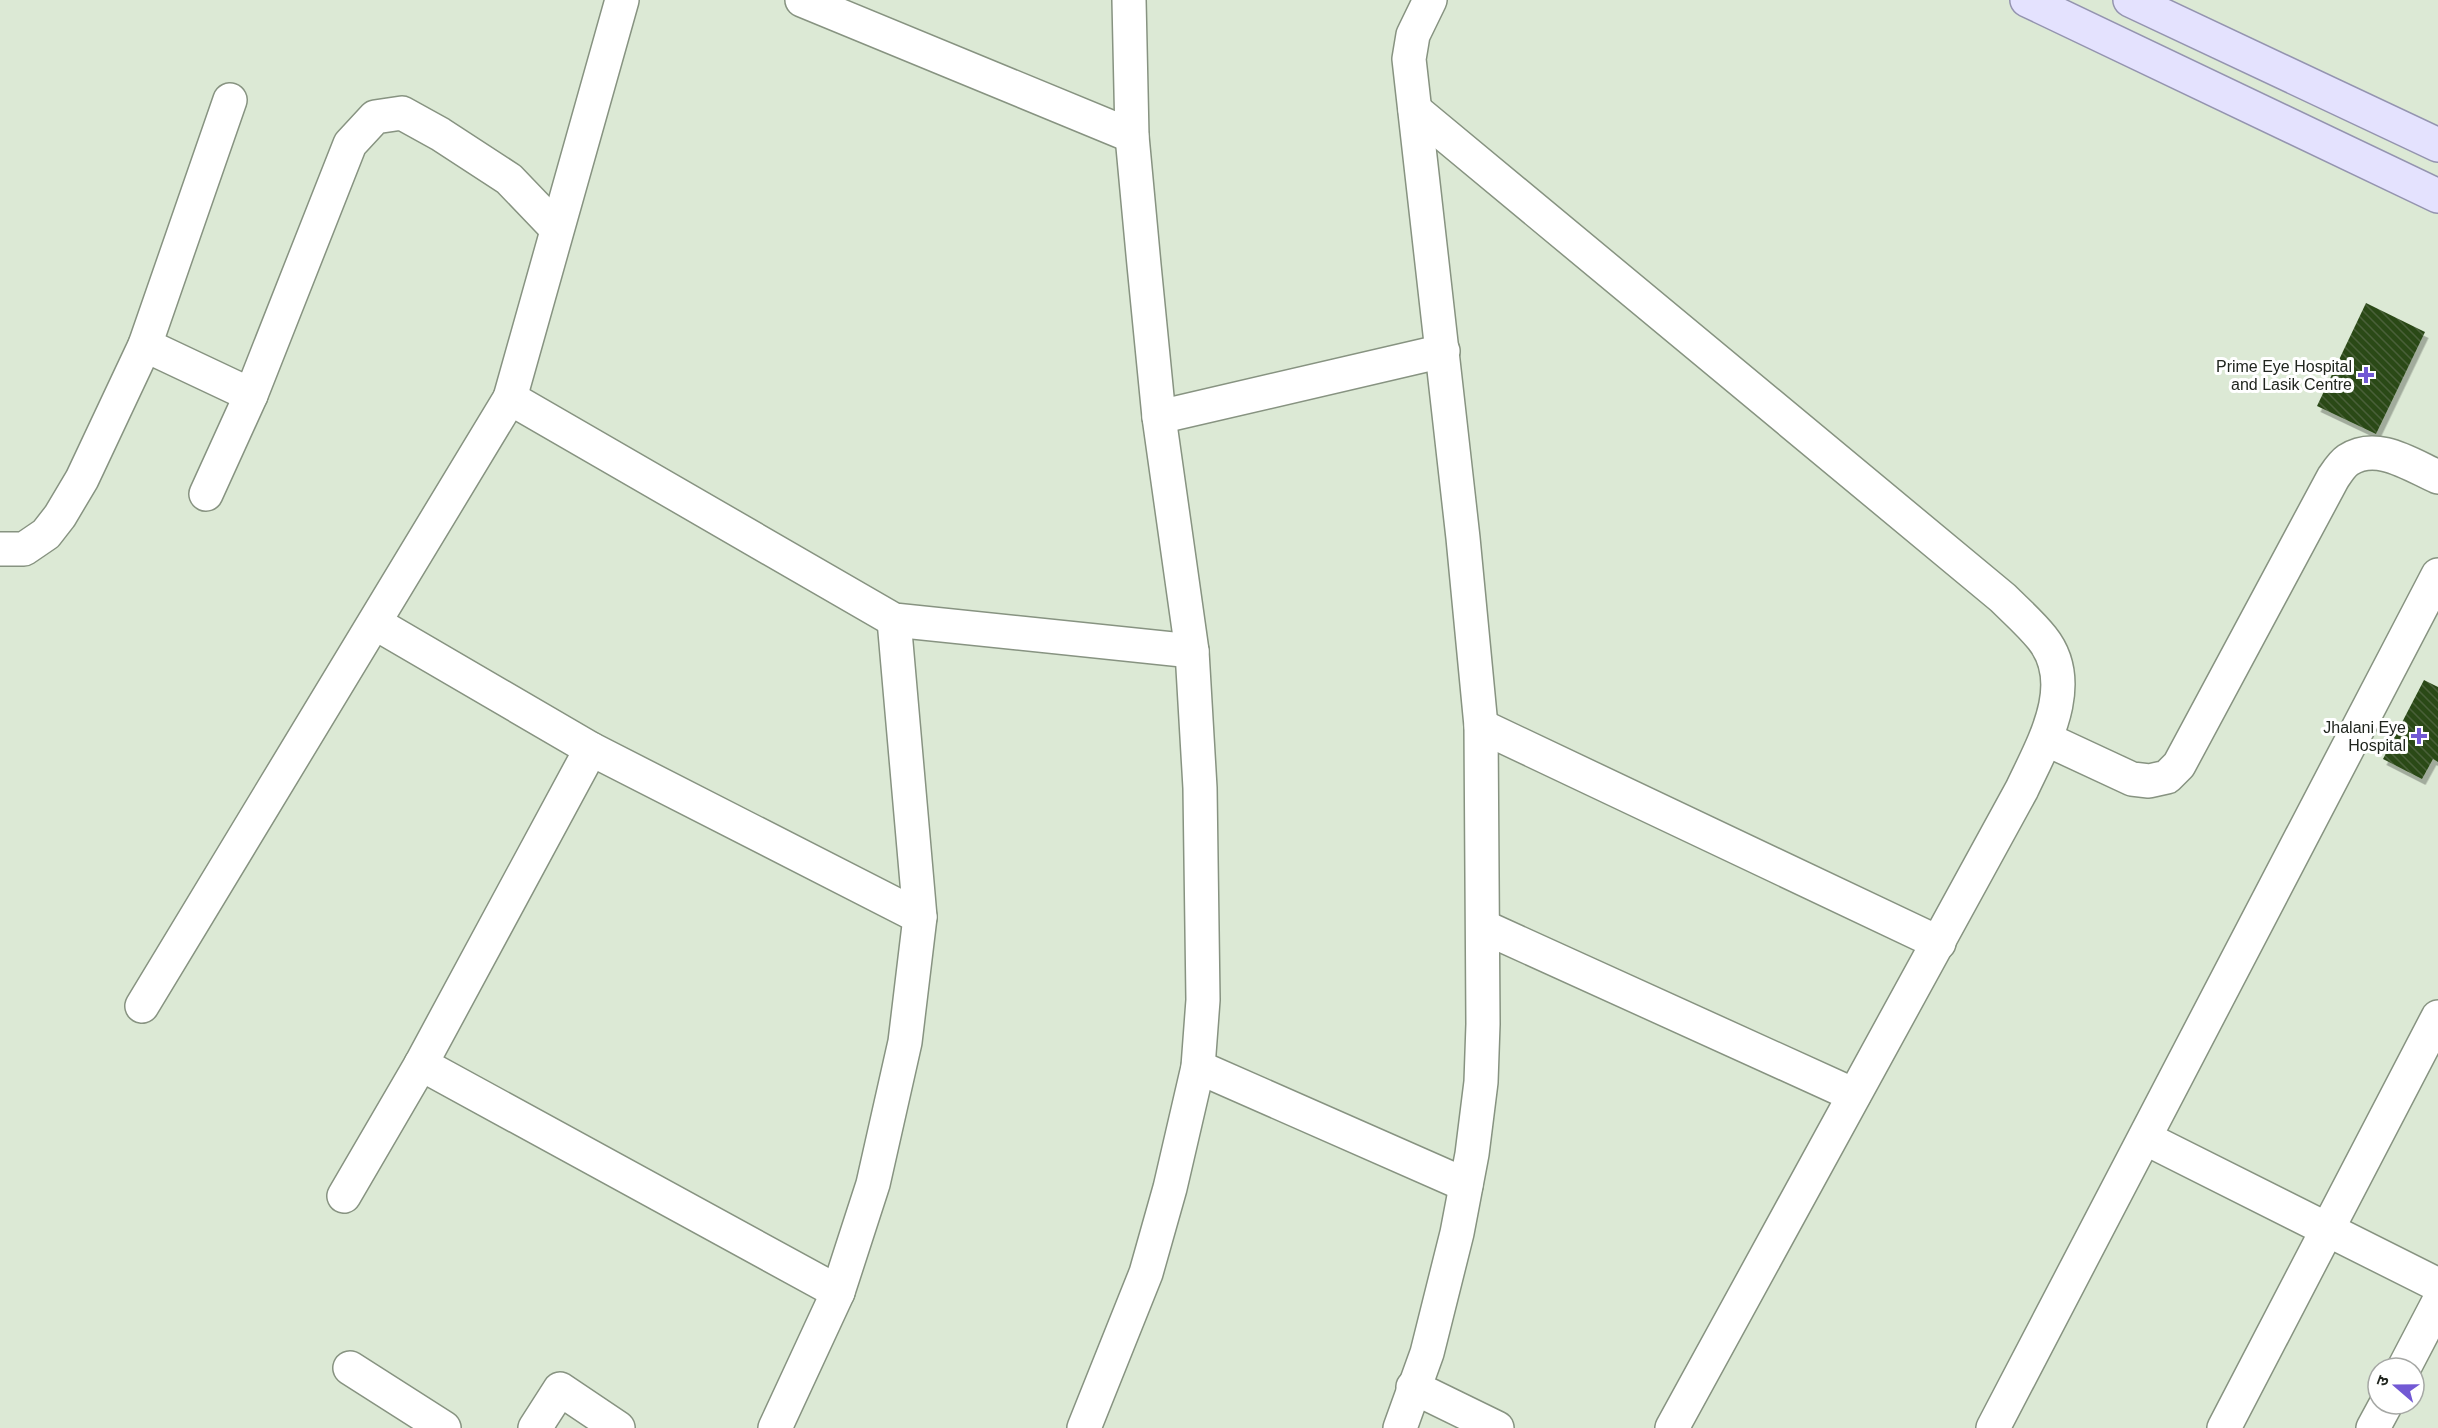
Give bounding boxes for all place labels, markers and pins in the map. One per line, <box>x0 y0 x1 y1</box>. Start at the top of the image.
place label: Prime Eye Hospital and Lasik Centre <box>2216 358 2352 393</box>
marker: Prime Eye Hospital and Lasik Centre <box>2357 366 2375 384</box>
place label: Jhalani Eye Hospital <box>2323 719 2406 754</box>
marker: Jhalani Eye Hospital <box>2410 727 2428 745</box>

